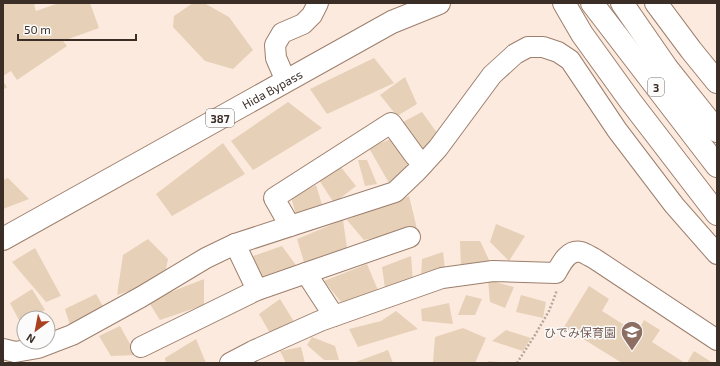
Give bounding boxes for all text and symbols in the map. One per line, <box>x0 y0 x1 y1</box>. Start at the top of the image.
scale bar <box>18 16 136 42</box>
text: 50 m <box>24 22 51 36</box>
street label: Hida Bypass <box>239 67 305 111</box>
road number: 3 <box>648 78 664 96</box>
road number: 387 <box>206 109 234 127</box>
north arrow <box>16 310 56 350</box>
school or university icon: ひでみ保育園 <box>619 319 645 352</box>
place label: ひでみ保育園 <box>544 325 616 339</box>
text: N <box>24 331 37 347</box>

